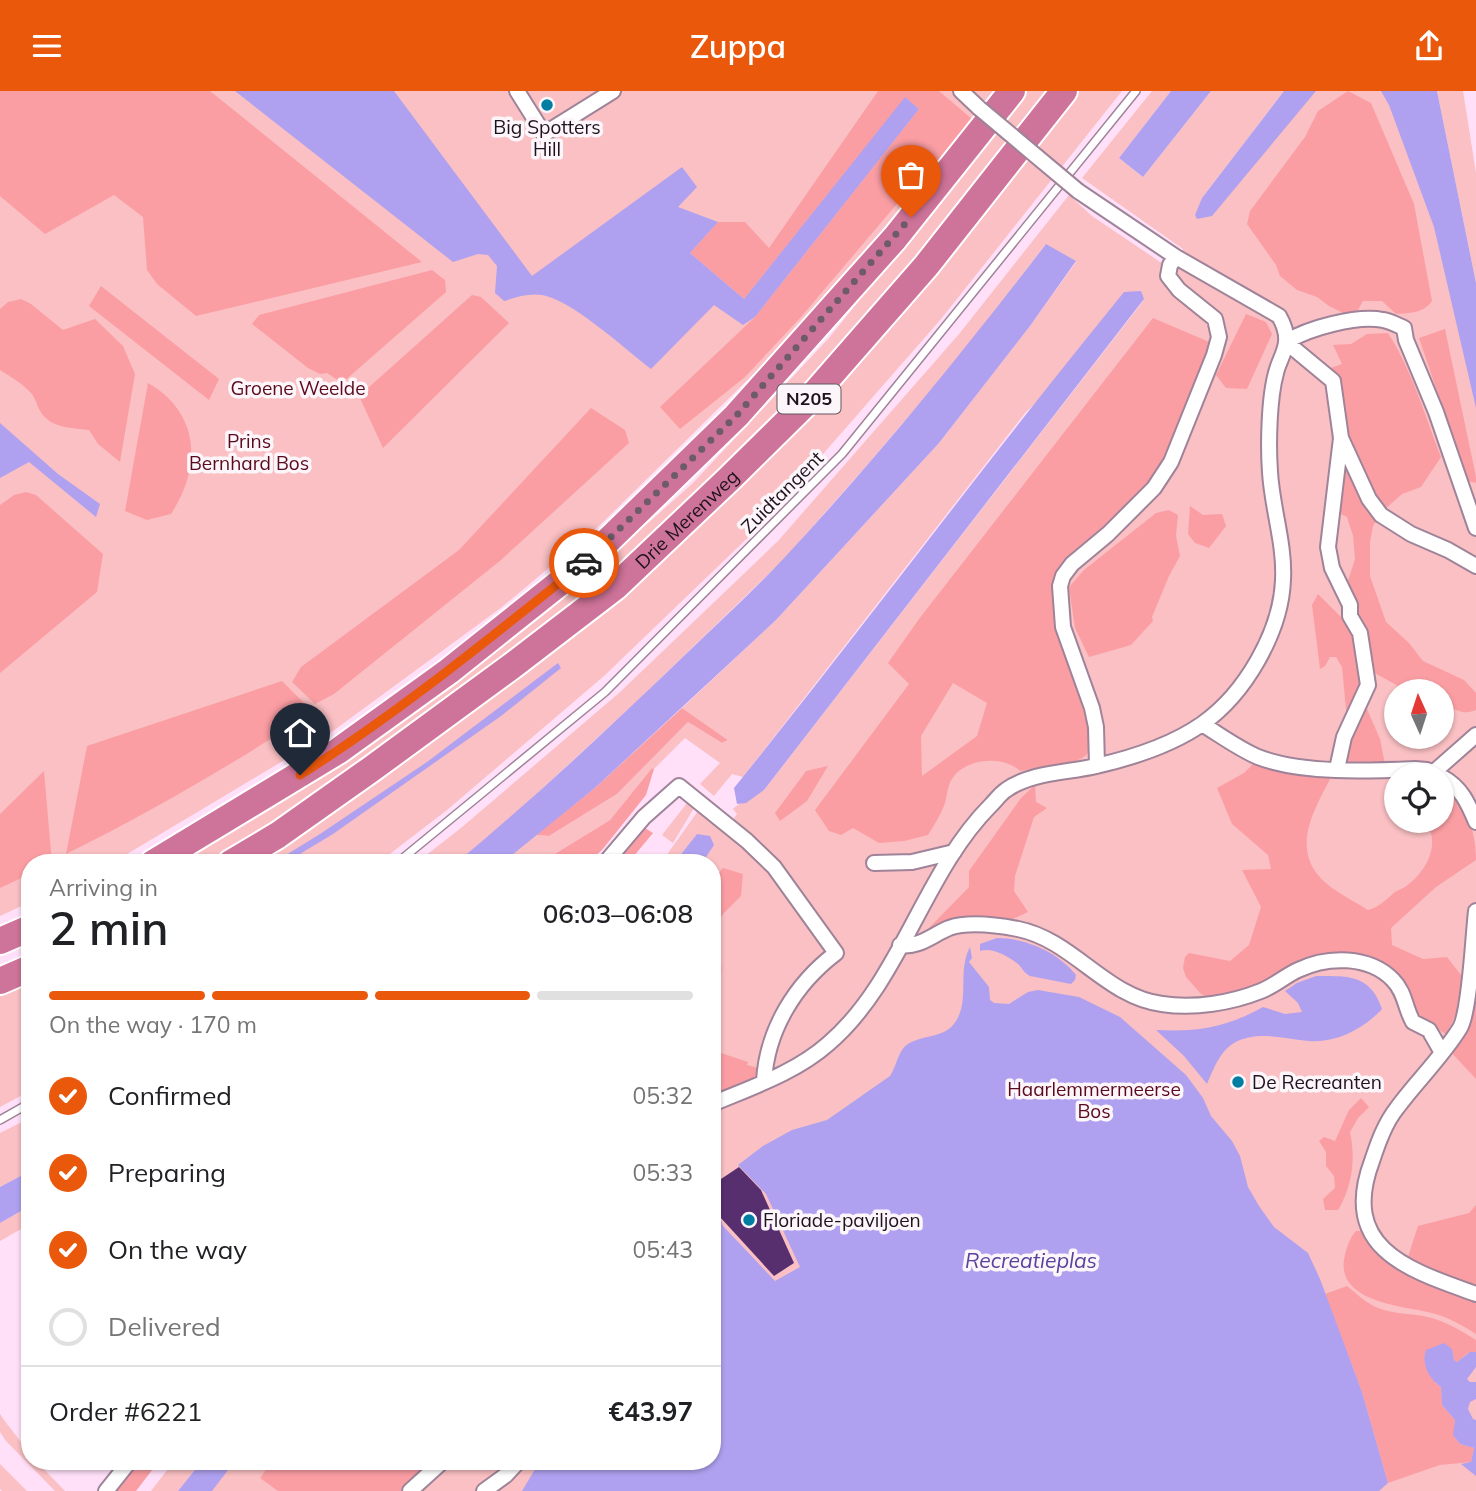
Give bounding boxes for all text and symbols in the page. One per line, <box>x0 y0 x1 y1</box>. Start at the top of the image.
text: Zuppa <box>690 26 786 66</box>
icon: menu <box>28 27 66 65</box>
icon: share <box>1410 27 1448 65</box>
marker: Big Spotters Hill <box>539 97 555 113</box>
place label: Big Spotters Hill <box>493 115 601 161</box>
pin <box>881 145 941 217</box>
icon: bag <box>892 156 930 194</box>
park label: Groene Weelde <box>230 376 366 400</box>
road number: N205 <box>778 385 840 413</box>
park label: Prins Bernhard Bos <box>189 429 309 475</box>
street label: Zuidtangent <box>736 446 828 538</box>
street label: Drie Merenweg <box>630 464 744 574</box>
courier <box>549 528 619 598</box>
icon: car <box>565 544 603 582</box>
north arrow <box>1384 679 1454 749</box>
map controls <box>1384 679 1454 833</box>
pin <box>270 703 330 775</box>
icon: home <box>281 714 319 752</box>
button: locate <box>1384 763 1454 833</box>
text: Arriving in <box>49 873 158 902</box>
text: 06:03–06:08 <box>543 897 693 930</box>
text: 2 min <box>49 899 168 957</box>
text: On the way · 170 m <box>49 1010 257 1039</box>
place label: De Recreanten <box>1252 1070 1382 1094</box>
marker: De Recreanten <box>1230 1074 1246 1090</box>
icon: check <box>49 1077 87 1115</box>
park label: Haarlemmermeerse Bos <box>1007 1077 1181 1123</box>
text: Confirmed <box>108 1079 232 1112</box>
text: 05:32 <box>633 1081 693 1110</box>
icon: check <box>49 1154 87 1192</box>
text: Preparing <box>108 1156 226 1189</box>
text: 05:33 <box>633 1158 693 1187</box>
place label: Floriade-paviljoen <box>763 1208 921 1232</box>
marker: Floriade-paviljoen <box>741 1212 757 1228</box>
icon: check <box>49 1231 87 1269</box>
text: On the way <box>108 1233 247 1266</box>
text: 05:43 <box>633 1235 693 1264</box>
water label: Recreatieplas <box>965 1247 1097 1273</box>
text: Delivered <box>108 1310 221 1343</box>
text: Order #6221 <box>49 1395 202 1428</box>
text: €43.97 <box>609 1395 693 1428</box>

